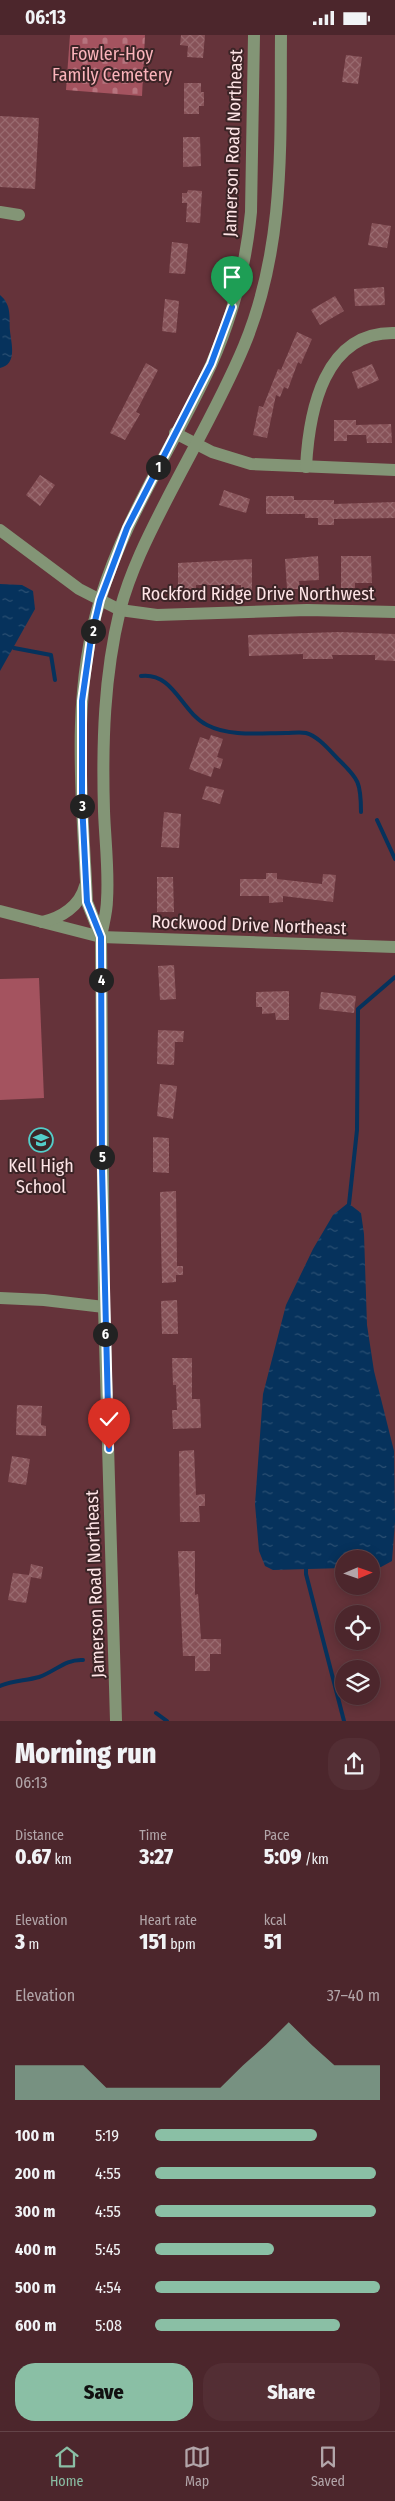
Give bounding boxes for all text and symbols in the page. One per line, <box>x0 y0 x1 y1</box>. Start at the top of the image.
text: 06:13 <box>25 6 66 29</box>
park label: Fowler-Hoy Family Cemetery <box>52 43 172 86</box>
street label: Jamerson Road Northeast <box>219 49 247 237</box>
pin <box>211 256 253 307</box>
icon: arrive <box>218 263 246 291</box>
pin: 1 <box>146 455 170 479</box>
text: 1 <box>156 459 161 476</box>
street label: Rockford Ridge Drive Northwest <box>141 583 375 605</box>
pin: 2 <box>80 619 106 643</box>
text: 2 <box>90 623 97 640</box>
pin: 3 <box>70 793 94 819</box>
text: 3 <box>79 798 86 815</box>
street label: Rockwood Drive Northeast <box>151 911 347 939</box>
pin: 4 <box>88 967 114 993</box>
text: 4 <box>98 972 105 989</box>
school or university icon: Kell High School <box>28 1127 54 1153</box>
pin: 5 <box>90 1145 114 1169</box>
text: 5 <box>99 1149 106 1166</box>
place label: Kell High School <box>8 1155 74 1198</box>
pin: 6 <box>92 1321 118 1347</box>
text: 6 <box>102 1326 109 1343</box>
pin <box>88 1398 130 1449</box>
icon: check <box>95 1405 123 1433</box>
street label: Jamerson Road Northeast <box>81 1490 109 1678</box>
north arrow <box>335 1550 380 1595</box>
map controls <box>335 1550 380 1705</box>
button: locate <box>335 1605 380 1650</box>
button: layers <box>335 1660 380 1705</box>
text: Morning run <box>15 1737 156 1770</box>
button: share <box>328 1738 380 1790</box>
text: 06:13 <box>15 1773 47 1792</box>
text: Distance <box>15 1827 64 1844</box>
text: Time <box>139 1827 167 1844</box>
text: Pace <box>264 1827 290 1844</box>
text: 0.67 <box>15 1844 51 1870</box>
text: 3:27 <box>139 1844 173 1870</box>
text: 5:09 <box>264 1844 302 1870</box>
text: km <box>51 1851 72 1868</box>
text: /km <box>302 1851 329 1868</box>
text: Elevation <box>15 1912 68 1929</box>
text: Heart rate <box>139 1912 197 1929</box>
text: kcal <box>264 1912 286 1929</box>
text: 3 <box>15 1929 25 1955</box>
text: 151 <box>139 1929 167 1955</box>
text: 51 <box>264 1929 282 1955</box>
text: m <box>25 1936 39 1953</box>
text: bpm <box>167 1936 196 1953</box>
text: Elevation <box>15 1986 75 2005</box>
text: 37–40 m <box>327 1986 380 2005</box>
text: 100 m <box>15 2126 55 2145</box>
text: 5:19 <box>95 2126 119 2145</box>
text: 200 m <box>15 2164 55 2183</box>
text: 4:55 <box>95 2164 121 2183</box>
text: 300 m <box>15 2202 56 2221</box>
text: 4:55 <box>95 2202 121 2221</box>
text: 400 m <box>15 2240 56 2259</box>
text: 5:45 <box>95 2240 121 2259</box>
text: 500 m <box>15 2278 56 2297</box>
text: 4:54 <box>95 2278 121 2297</box>
text: 600 m <box>15 2316 56 2335</box>
text: 5:08 <box>95 2316 122 2335</box>
button: Save <box>15 2363 193 2421</box>
button: Share <box>203 2363 380 2421</box>
tab: Home <box>50 2443 83 2490</box>
tab: Map <box>183 2443 211 2490</box>
tab: Saved <box>311 2443 345 2490</box>

